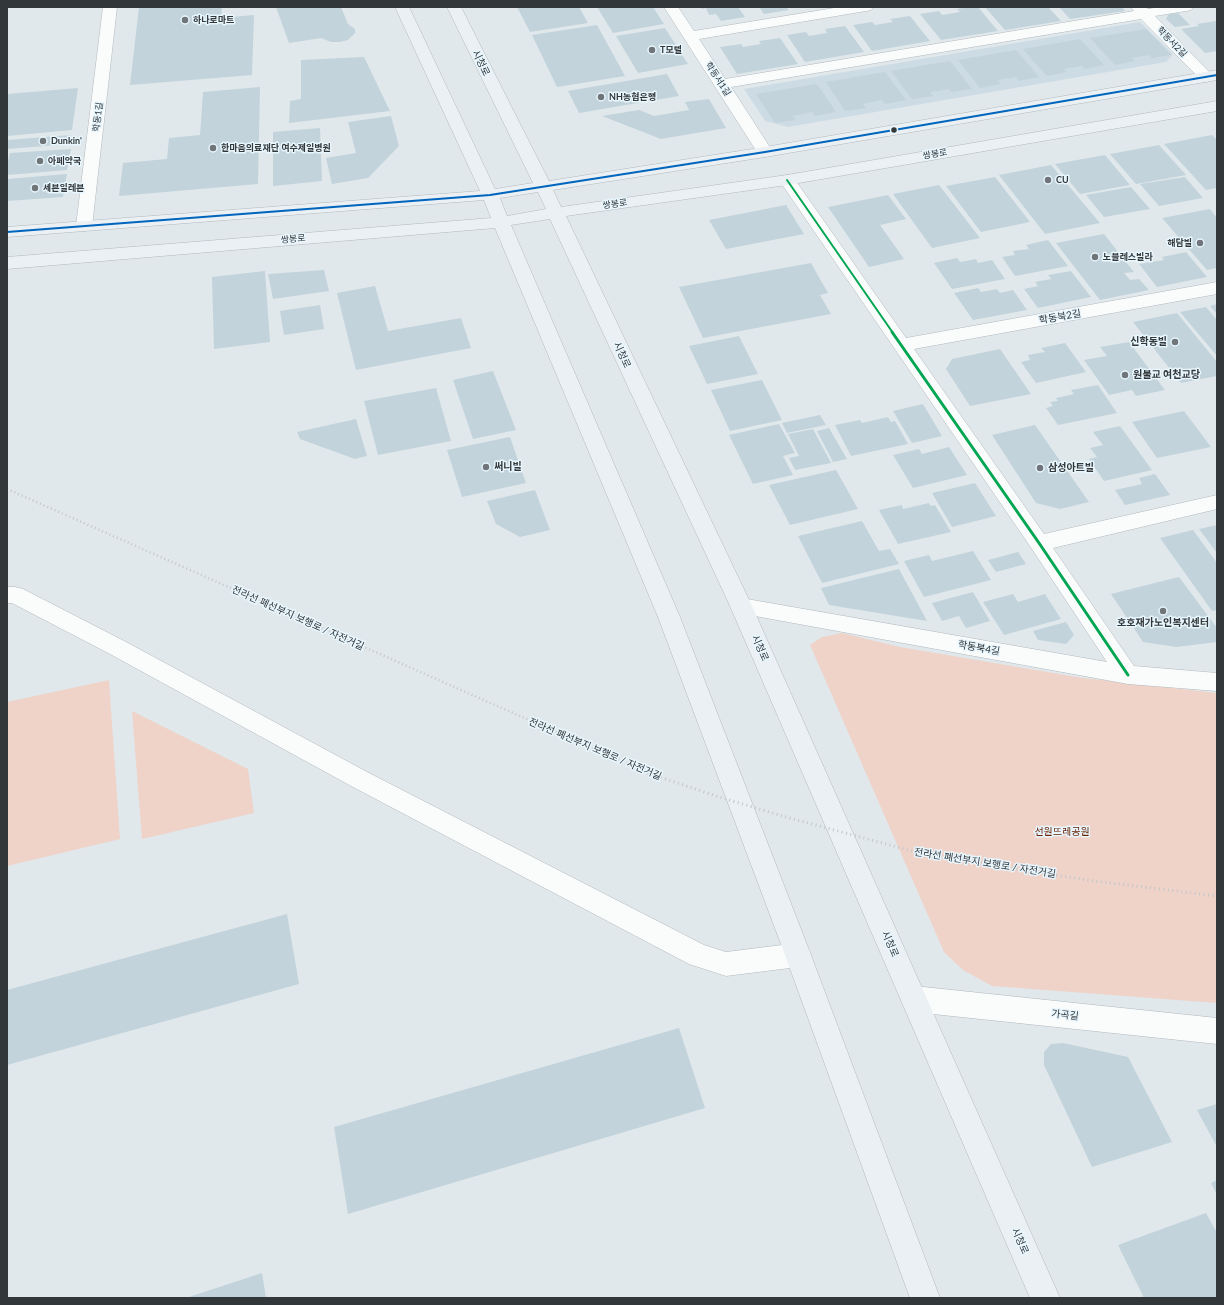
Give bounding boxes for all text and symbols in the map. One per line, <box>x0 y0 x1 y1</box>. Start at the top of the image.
marker: 하나로마트 <box>180 15 190 25</box>
place label: 하나로마트 <box>193 15 234 25</box>
street label: 학동서2길 <box>1155 24 1189 60</box>
marker: T모텔 <box>647 45 657 55</box>
place label: T모텔 <box>660 45 682 55</box>
street label: 시청로 <box>470 48 492 78</box>
street label: 학동서1길 <box>703 60 733 98</box>
marker: NH농협은행 <box>596 92 606 102</box>
place label: NH농협은행 <box>609 92 656 102</box>
street label: 학동1길 <box>91 101 105 133</box>
unlabelled marker <box>889 125 899 135</box>
marker: Dunkin' <box>38 136 48 146</box>
place label: Dunkin' <box>51 136 82 146</box>
marker: 한마음의료재단 여수제일병원 <box>208 143 218 153</box>
place label: 한마음의료재단 여수제일병원 <box>221 143 331 153</box>
street label: 쌍봉로 <box>922 147 948 161</box>
marker: 아페약국 <box>35 156 45 166</box>
place label: 아페약국 <box>48 156 81 166</box>
marker: CU <box>1043 175 1053 185</box>
place label: CU <box>1056 175 1069 185</box>
marker: 세븐일레븐 <box>30 183 40 193</box>
place label: 세븐일레븐 <box>43 183 84 193</box>
street label: 쌍봉로 <box>602 197 628 211</box>
street label: 쌍봉로 <box>280 233 306 245</box>
place label: 해담빌 <box>1167 238 1192 248</box>
marker: 해담빌 <box>1195 238 1205 248</box>
marker: 노블레스빌라 <box>1090 252 1100 262</box>
place label: 노블레스빌라 <box>1103 252 1153 262</box>
street label: 학동북2길 <box>1038 307 1082 327</box>
place label: 신학동빌 <box>1130 336 1167 348</box>
marker: 신학동빌 <box>1170 337 1180 347</box>
street label: 시청로 <box>611 340 633 370</box>
place label: 원불교 여천교당 <box>1133 369 1200 381</box>
marker: 원불교 여천교당 <box>1120 370 1130 380</box>
place label: 써니빌 <box>494 461 522 473</box>
marker: 써니빌 <box>481 462 491 472</box>
place label: 삼성아트빌 <box>1048 462 1094 474</box>
marker: 삼성아트빌 <box>1035 463 1045 473</box>
street label: 전라선 폐선부지 보행로 / 자전거길 <box>230 583 366 653</box>
marker: 호호재가노인복지센터 <box>1158 606 1168 616</box>
place label: 호호재가노인복지센터 <box>1117 617 1209 629</box>
street label: 시청로 <box>749 633 771 663</box>
street label: 학동북4길 <box>957 638 1001 658</box>
street label: 전라선 폐선부지 보행로 / 자전거길 <box>527 715 663 783</box>
park label: 선원뜨레공원 <box>1034 826 1090 838</box>
street label: 전라선 폐선부지 보행로 / 자전거길 <box>913 846 1057 880</box>
street label: 시청로 <box>879 929 901 959</box>
street label: 가곡길 <box>1051 1008 1079 1022</box>
street label: 시청로 <box>1009 1226 1031 1256</box>

